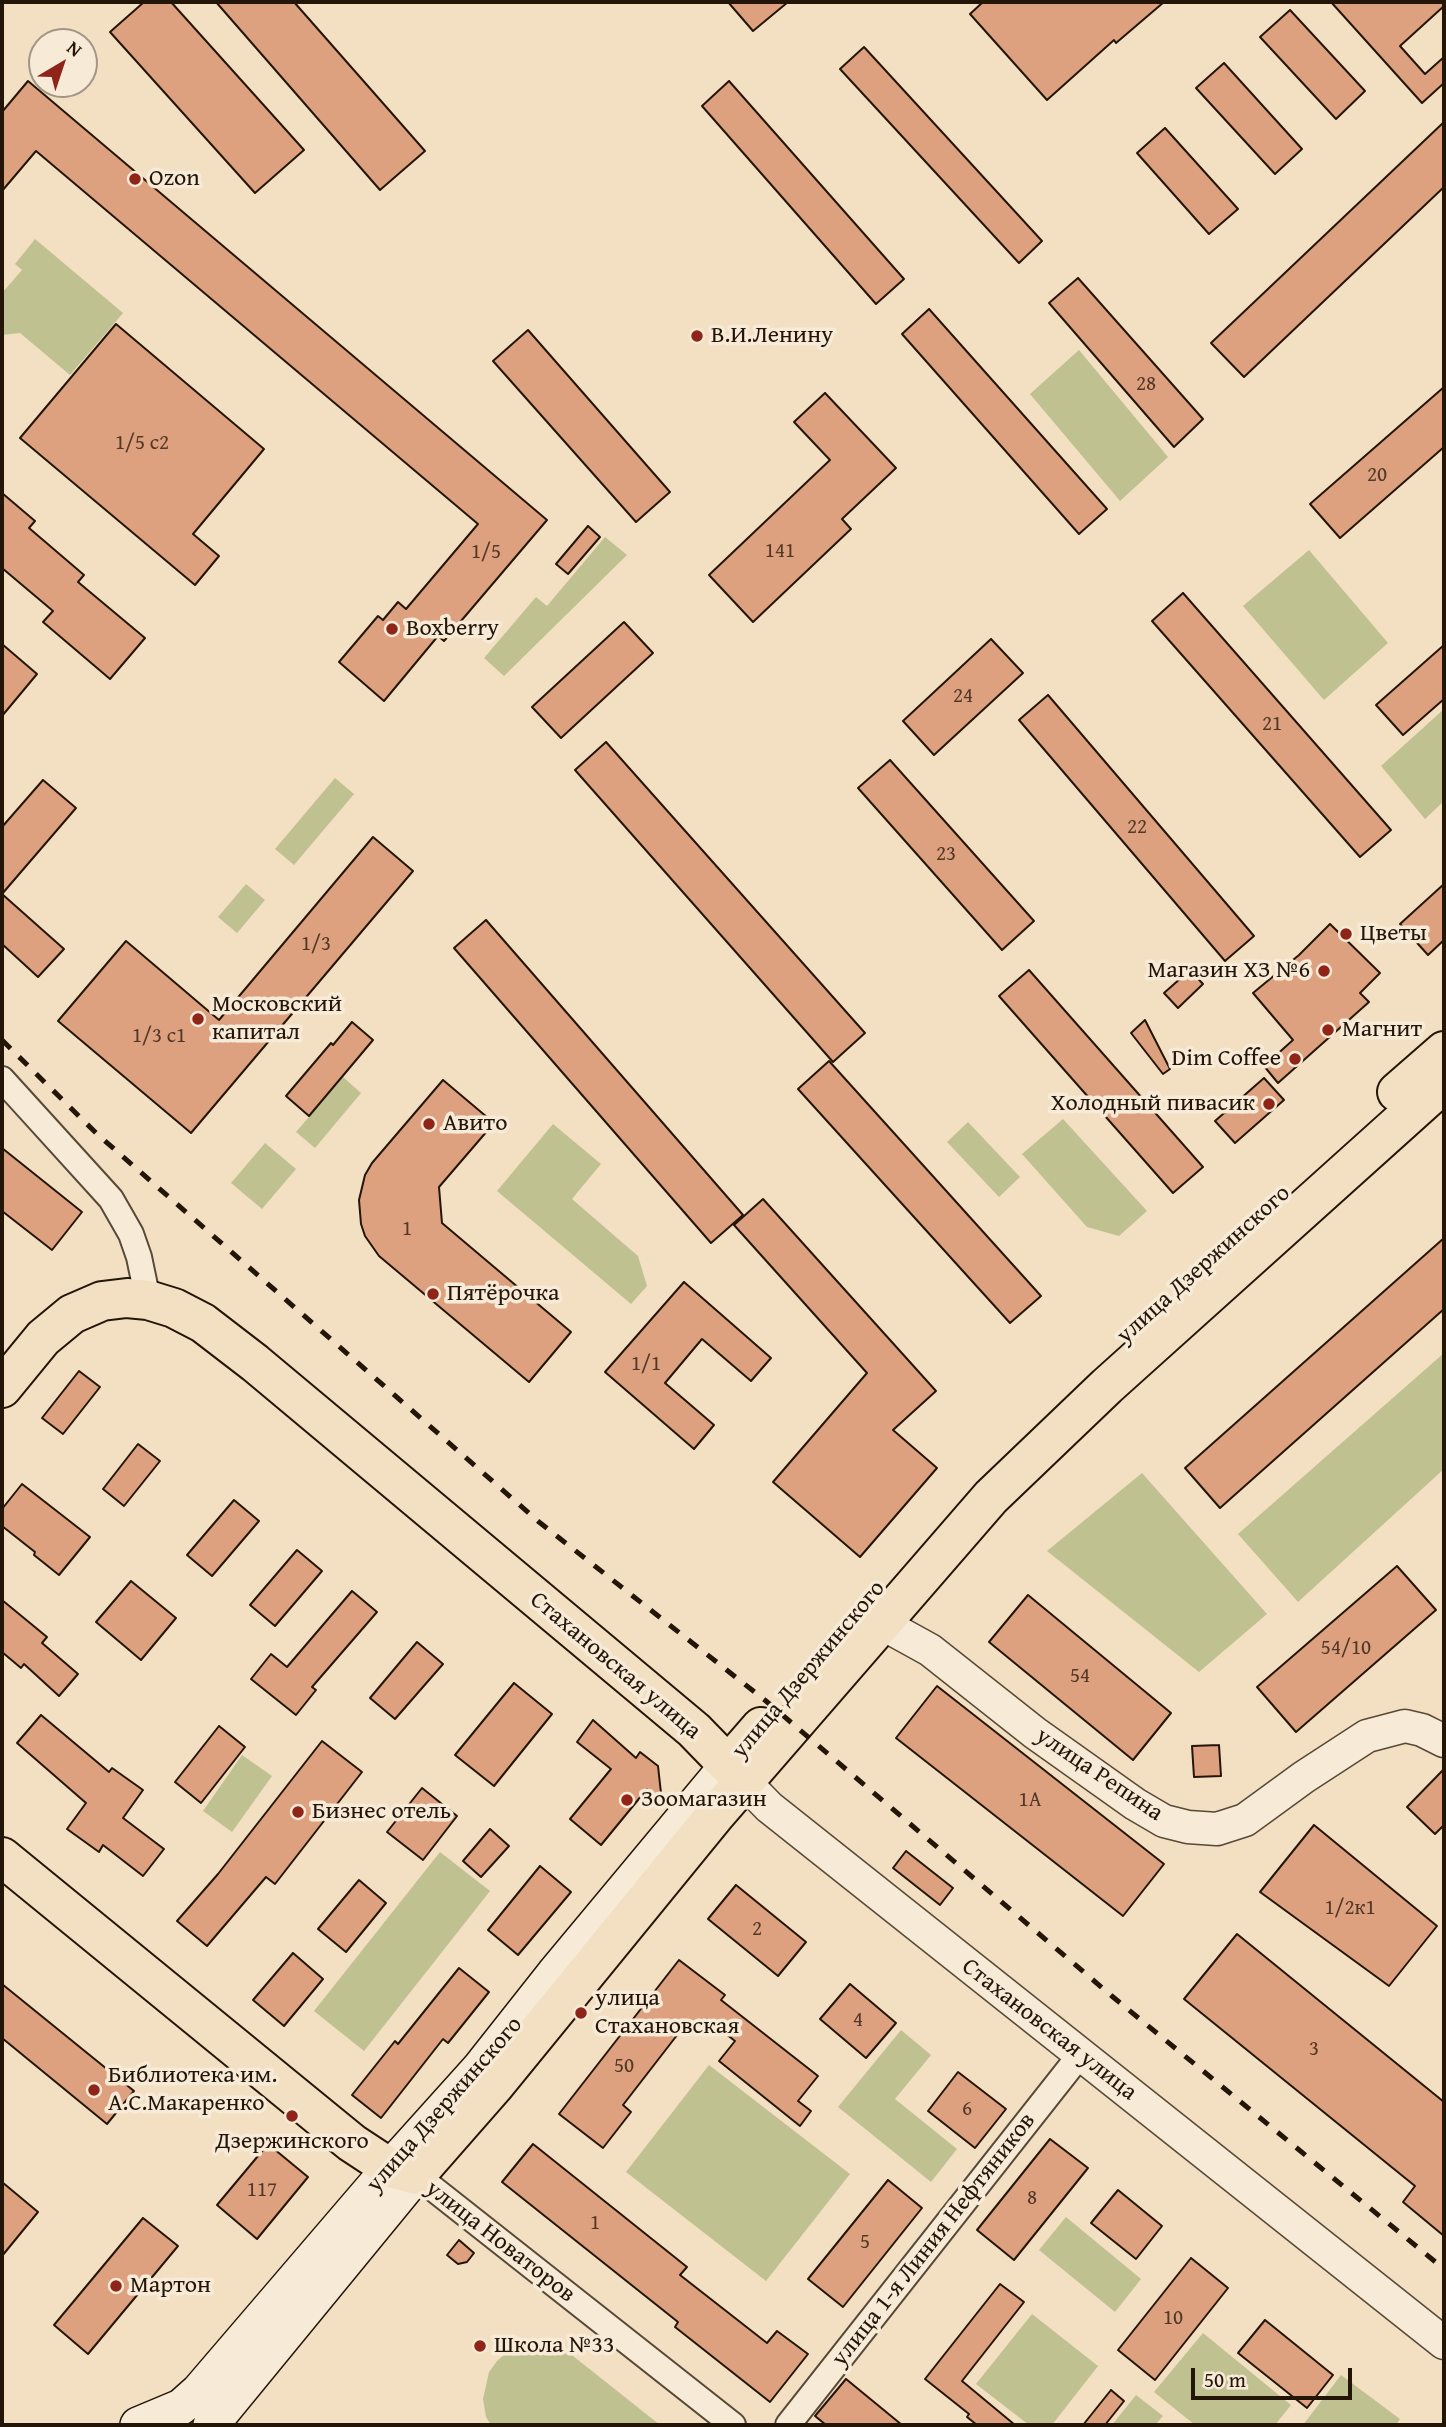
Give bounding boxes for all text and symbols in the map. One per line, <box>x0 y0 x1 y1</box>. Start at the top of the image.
north arrow <box>28 28 98 98</box>
text: N <box>61 33 89 63</box>
place label: Ozon <box>149 165 200 193</box>
marker: Ozon <box>127 171 143 187</box>
place label: В.И.Ленину <box>711 322 833 350</box>
marker: В.И.Ленину <box>689 328 705 344</box>
house number: 28 <box>1136 372 1156 398</box>
house number: 1/5 с2 <box>115 431 169 457</box>
house number: 20 <box>1367 463 1387 489</box>
house number: 141 <box>765 539 795 565</box>
house number: 1/5 <box>471 540 501 566</box>
place label: Boxberry <box>406 615 499 643</box>
marker: Boxberry <box>384 621 400 637</box>
house number: 24 <box>953 684 973 710</box>
house number: 21 <box>1262 712 1282 738</box>
house number: 22 <box>1127 815 1147 841</box>
house number: 23 <box>936 842 956 868</box>
place label: Цветы <box>1360 920 1427 948</box>
marker: Цветы <box>1338 926 1354 942</box>
house number: 1/3 <box>301 932 331 958</box>
place label: Магазин ХЗ №6 <box>1147 957 1310 985</box>
marker: Магазин ХЗ №6 <box>1316 963 1332 979</box>
place label: Московский капитал <box>212 991 342 1047</box>
marker: Московский капитал <box>190 1011 206 1027</box>
place label: Магнит <box>1342 1016 1422 1044</box>
marker: Магнит <box>1320 1022 1336 1038</box>
house number: 1/3 с1 <box>132 1024 186 1050</box>
place label: Dim Coffee <box>1172 1045 1281 1073</box>
marker: Dim Coffee <box>1287 1051 1303 1067</box>
place label: Холодный пивасик <box>1051 1090 1255 1118</box>
marker: Холодный пивасик <box>1261 1096 1277 1112</box>
place label: Авито <box>443 1110 507 1138</box>
marker: Авито <box>421 1116 437 1132</box>
street label: улица Дзержинского <box>1111 1179 1297 1351</box>
house number: 1 <box>402 1217 412 1243</box>
place label: Пятёрочка <box>447 1280 559 1308</box>
marker: Пятёрочка <box>425 1286 441 1302</box>
house number: 1/1 <box>631 1352 661 1378</box>
street label: улица Дзержинского <box>726 1575 892 1765</box>
street label: Стахановская улица <box>524 1586 706 1746</box>
house number: 54/10 <box>1321 1636 1371 1662</box>
house number: 54 <box>1070 1664 1090 1690</box>
street label: улица Репина <box>1030 1722 1168 1828</box>
place label: Зоомагазин <box>641 1786 767 1814</box>
house number: 1А <box>1019 1788 1041 1814</box>
marker: Зоомагазин <box>619 1792 635 1808</box>
place label: Бизнес отель <box>312 1798 451 1826</box>
marker: Бизнес отель <box>290 1804 306 1820</box>
house number: 1/2к1 <box>1324 1896 1376 1922</box>
house number: 2 <box>752 1917 762 1943</box>
street label: Стахановская улица <box>956 1953 1142 2107</box>
place label: улица Стахановская <box>595 1985 739 2041</box>
marker: улица Стахановская <box>573 2005 589 2021</box>
house number: 4 <box>853 2008 863 2034</box>
street label: улица Дзержинского <box>361 2011 529 2199</box>
house number: 3 <box>1309 2037 1319 2063</box>
house number: 50 <box>614 2054 634 2080</box>
place label: Библиотека им. А.С.Макаренко <box>108 2062 277 2118</box>
marker: Библиотека им. А.С.Макаренко <box>86 2082 102 2098</box>
house number: 6 <box>962 2097 972 2123</box>
street label: улица 1-я Линия Нефтяников <box>826 2107 1042 2373</box>
marker: Дзержинского <box>284 2108 300 2124</box>
place label: Дзержинского <box>215 2128 369 2156</box>
street label: улица Новаторов <box>419 2175 581 2309</box>
house number: 117 <box>247 2178 277 2204</box>
house number: 8 <box>1027 2186 1037 2212</box>
house number: 1 <box>590 2211 600 2237</box>
house number: 5 <box>860 2230 870 2256</box>
place label: Мартон <box>130 2272 211 2300</box>
marker: Мартон <box>108 2278 124 2294</box>
house number: 10 <box>1163 2306 1183 2332</box>
place label: Школа №33 <box>494 2332 615 2360</box>
marker: Школа №33 <box>472 2338 488 2354</box>
scale bar <box>1194 2354 1355 2398</box>
text: 50 m <box>1204 2364 1246 2395</box>

